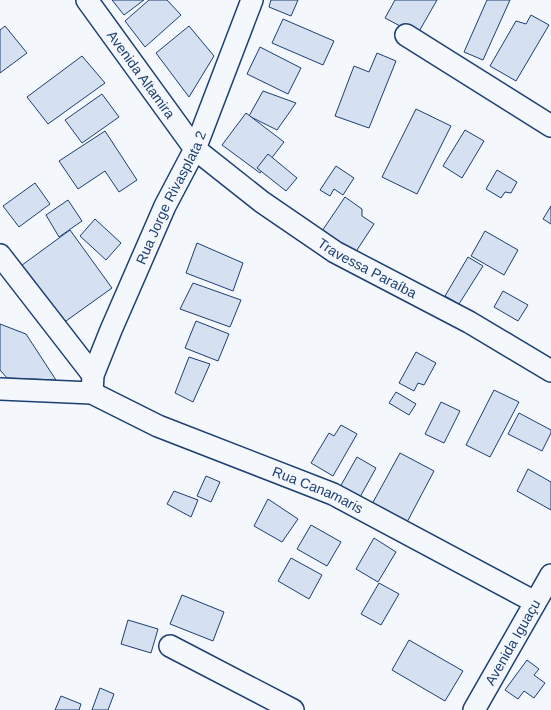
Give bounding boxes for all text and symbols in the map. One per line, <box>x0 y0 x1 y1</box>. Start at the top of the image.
street label: Avenida Altamira <box>104 27 178 122</box>
street label: Rua Jorge Rivasplata 2 <box>133 128 209 267</box>
street label: Travessa Paraíba <box>315 235 420 301</box>
street label: Rua Canamaris <box>270 463 366 517</box>
street label: Avenida Iguaçu <box>482 596 543 688</box>

